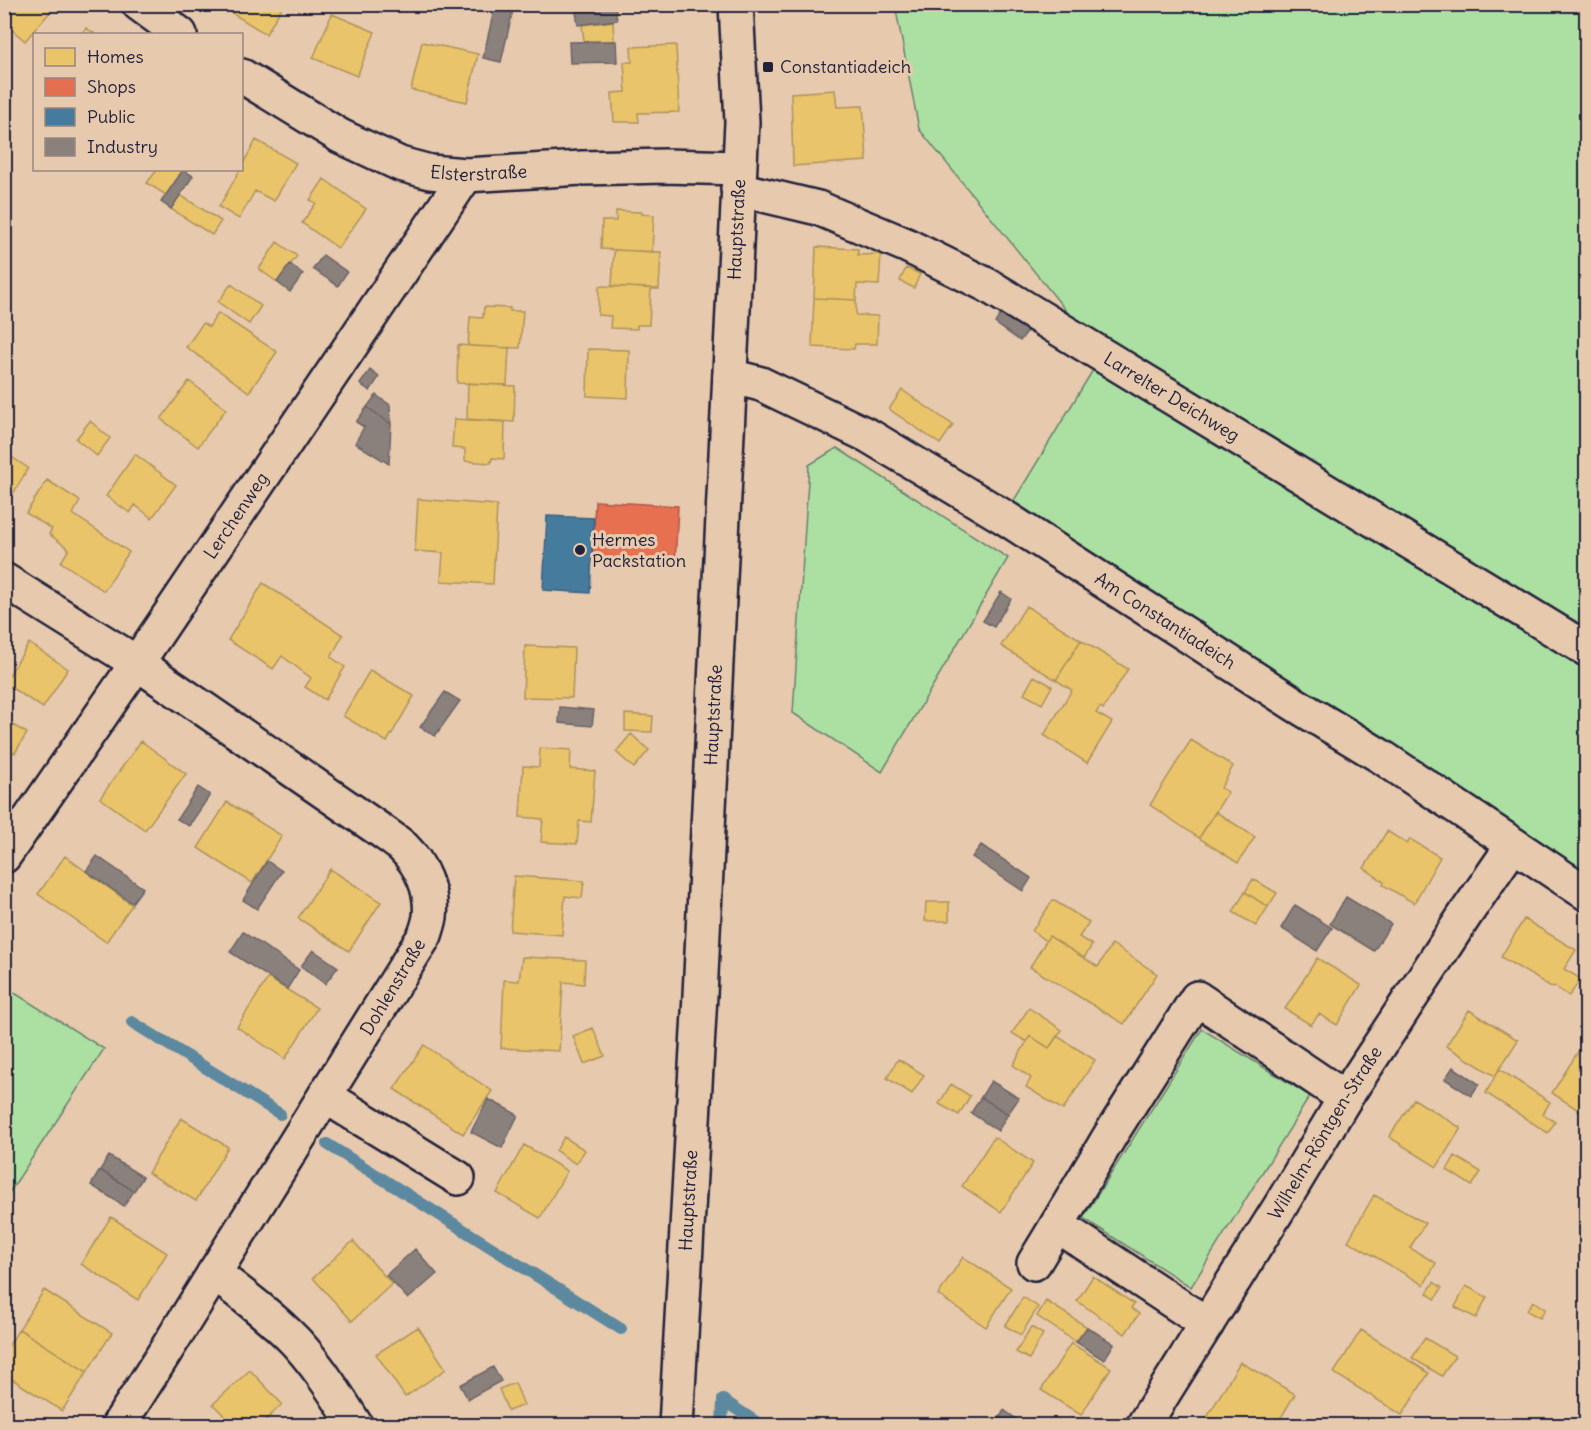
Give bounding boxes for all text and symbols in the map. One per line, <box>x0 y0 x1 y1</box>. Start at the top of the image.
legend <box>33 33 243 171</box>
text: Homes <box>87 45 144 68</box>
place label: Constantiadeich <box>780 55 911 78</box>
marker: Constantiadeich <box>761 60 775 74</box>
text: Shops <box>87 75 136 98</box>
text: Public <box>87 105 136 128</box>
text: Industry <box>87 135 158 158</box>
street label: Elsterstraße <box>429 159 528 186</box>
street label: Hauptstraße <box>722 178 750 281</box>
street label: Larrelter Deichweg <box>1100 347 1244 447</box>
street label: Lerchenweg <box>198 468 273 563</box>
place label: Hermes Packstation <box>592 528 686 572</box>
marker: Hermes Packstation <box>573 543 587 557</box>
street label: Am Constantiadeich <box>1091 567 1240 674</box>
street label: Hauptstraße <box>699 664 727 766</box>
street label: Dohlenstraße <box>355 934 430 1039</box>
street label: Wilhelm-Röntgen-Straße <box>1263 1042 1387 1224</box>
street label: Hauptstraße <box>674 1149 702 1251</box>

